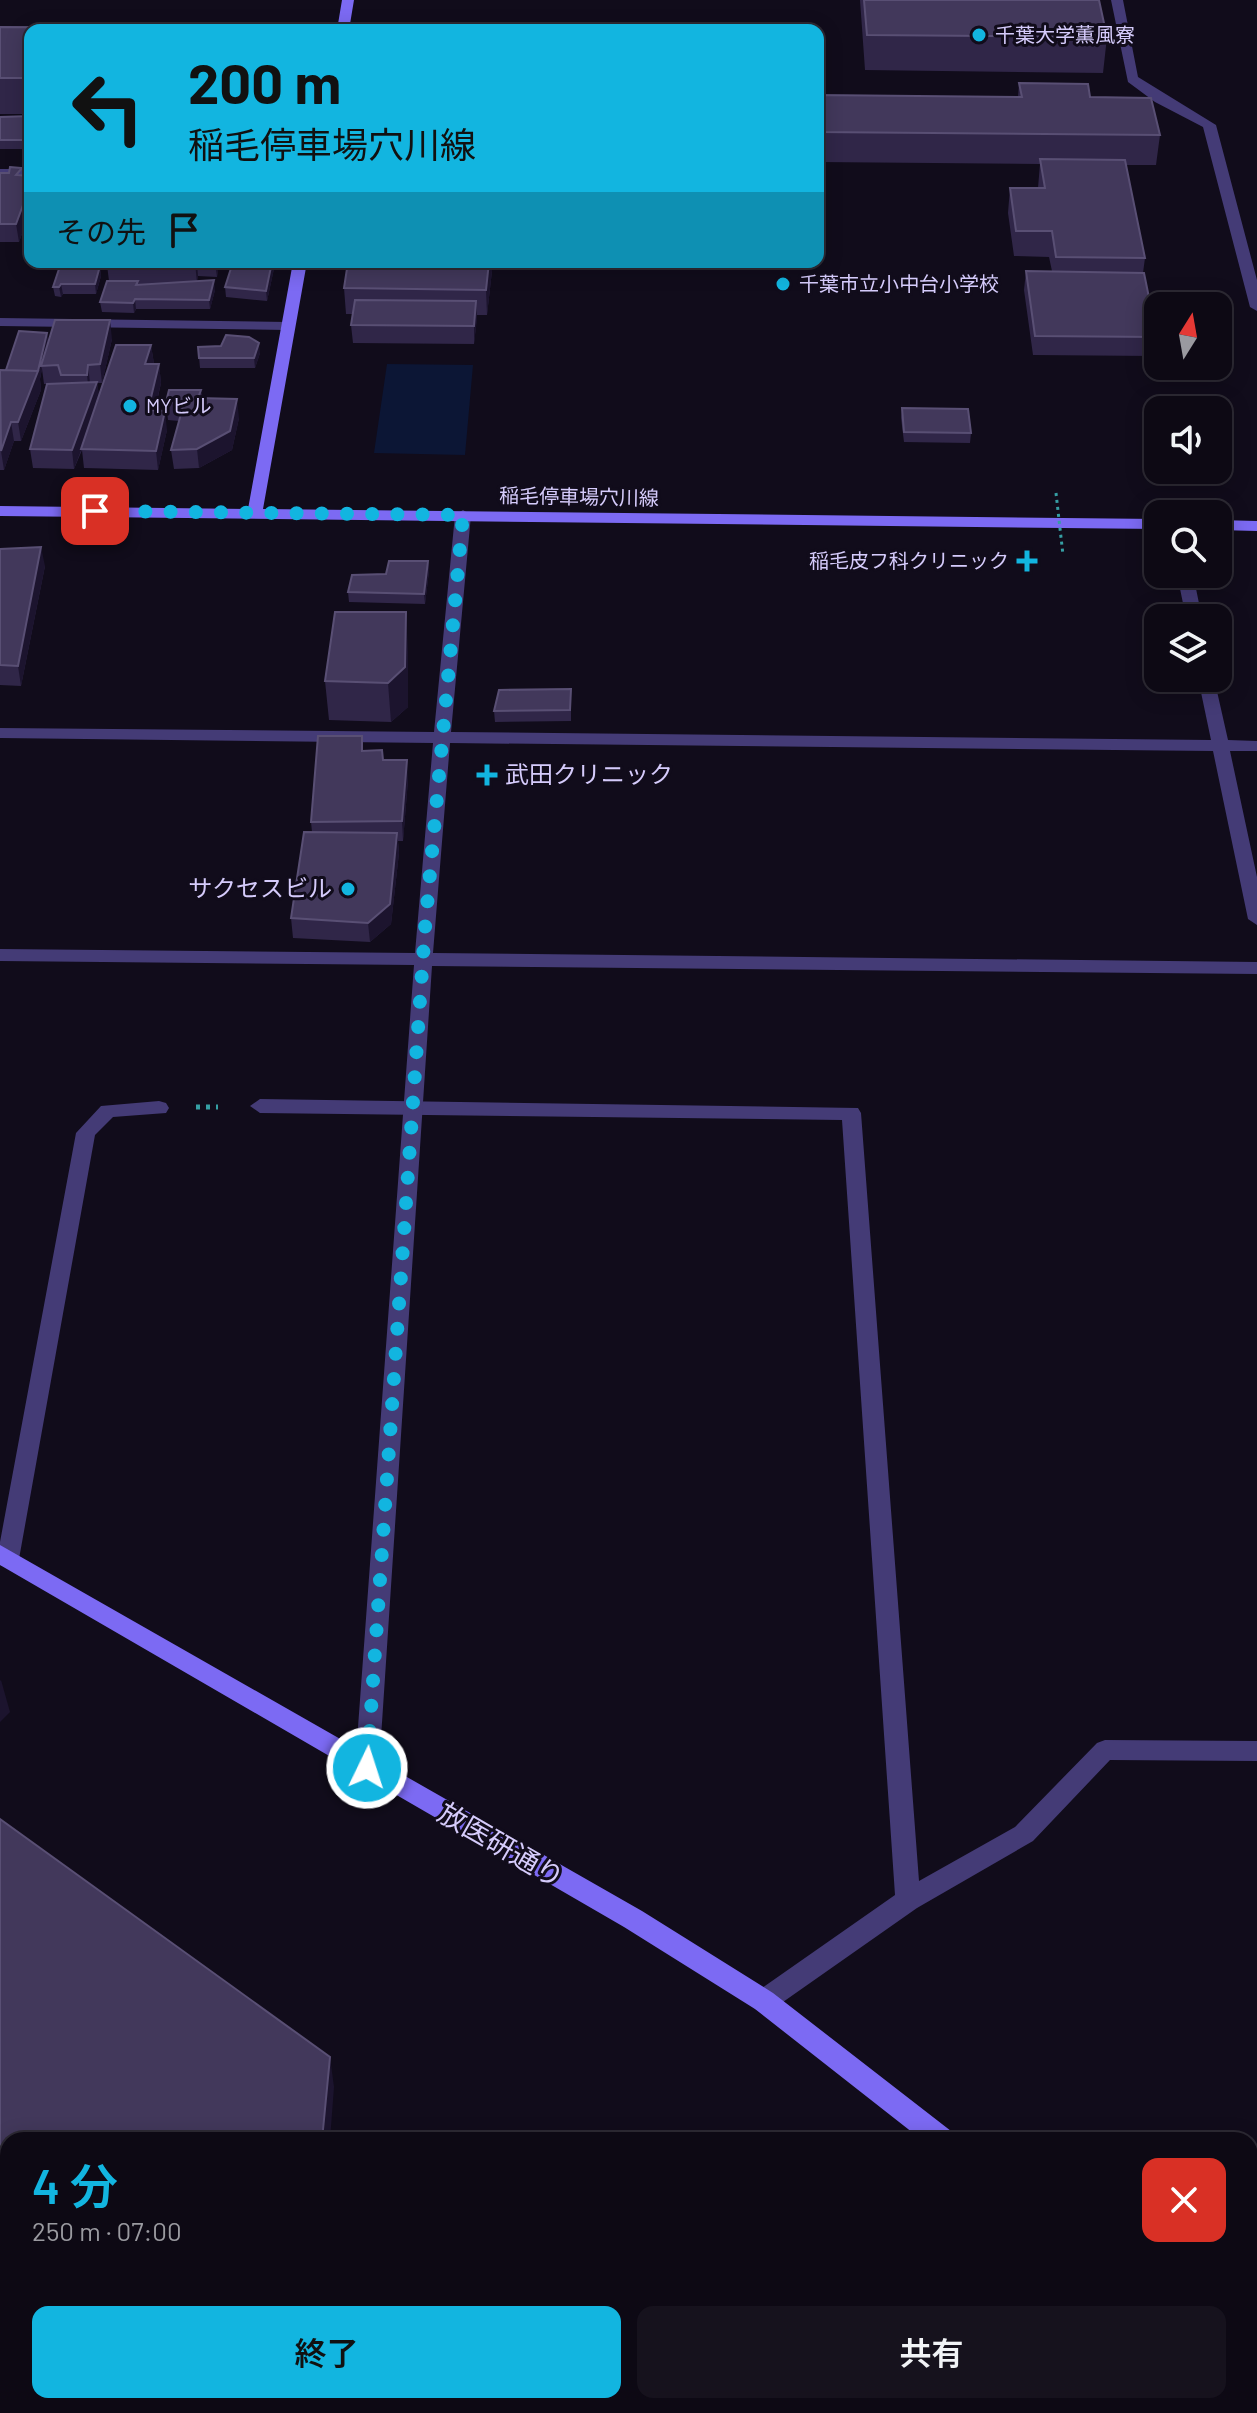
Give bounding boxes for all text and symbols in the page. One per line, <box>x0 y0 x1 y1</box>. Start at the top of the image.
place label: 千葉大学薫風寮 <box>995 22 1135 46</box>
marker: 千葉大学薫風寮 <box>970 26 988 44</box>
text: 200 m <box>188 48 341 115</box>
icon: left <box>56 56 160 160</box>
text: 稲毛停車場穴川線 <box>188 122 476 165</box>
icon: arrive <box>162 208 206 252</box>
text: その先 <box>56 213 146 249</box>
place label: 千葉市立小中台小学校 <box>799 271 999 295</box>
marker: 千葉市立小中台小学校 <box>774 275 792 293</box>
north arrow <box>1144 292 1232 380</box>
map controls <box>1144 292 1232 692</box>
place label: MYビル <box>146 393 212 417</box>
button: sound <box>1144 396 1232 484</box>
marker: MYビル <box>121 397 139 415</box>
pin <box>61 477 129 545</box>
street label: 稲毛停車場穴川線 <box>499 483 659 509</box>
icon: arrive <box>73 489 117 533</box>
button: search <box>1144 500 1232 588</box>
place label: 稲毛皮フ科クリニック <box>809 548 1009 572</box>
marker: 稲毛皮フ科クリニック <box>1016 550 1038 572</box>
button: layers <box>1144 604 1232 692</box>
place label: 武田クリニック <box>505 759 673 788</box>
marker: 武田クリニック <box>476 764 498 786</box>
place label: サクセスビル <box>188 873 332 902</box>
marker: サクセスビル <box>339 880 357 898</box>
position arrow <box>325 1726 409 1810</box>
street label: 放医研通り <box>432 1794 571 1894</box>
text: 4 分 <box>32 2156 118 2214</box>
button: close <box>1142 2158 1226 2242</box>
text: 250 m · 07:00 <box>32 2215 182 2246</box>
button: 終了 <box>32 2306 621 2398</box>
button: 共有 <box>637 2306 1226 2398</box>

